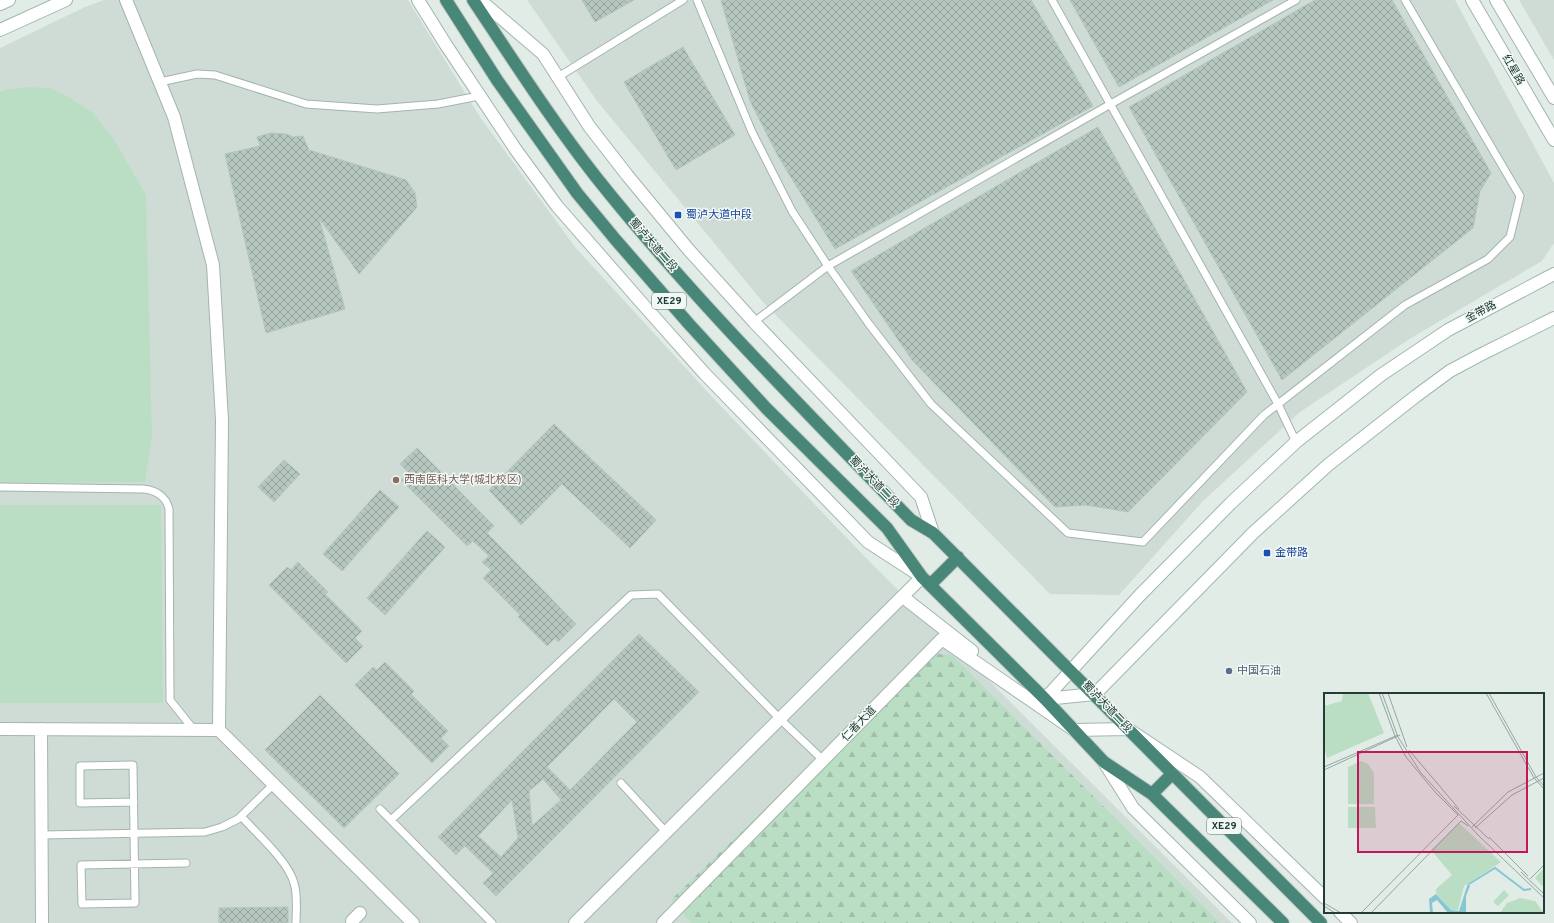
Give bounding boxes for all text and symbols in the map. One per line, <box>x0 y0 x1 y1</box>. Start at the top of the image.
street label: 红星路 <box>1499 52 1527 88</box>
place label: 蜀泸大道中段 <box>686 208 752 222</box>
marker: 蜀泸大道中段 <box>673 210 683 220</box>
street label: 蜀泸大道二段 <box>626 216 680 274</box>
road number: XE29 <box>652 293 686 309</box>
street label: 金带路 <box>1463 298 1499 326</box>
street label: 蜀泸大道二段 <box>846 453 902 511</box>
place label: 西南医科大学(城北校区) <box>404 473 522 487</box>
marker: 西南医科大学(城北校区) <box>391 475 401 485</box>
place label: 金带路 <box>1275 546 1308 560</box>
marker: 金带路 <box>1262 548 1272 558</box>
place label: 中国石油 <box>1237 664 1281 678</box>
marker: 中国石油 <box>1224 666 1234 676</box>
street label: 蜀泸大道二段 <box>1079 678 1135 736</box>
inset map <box>1324 693 1544 913</box>
street label: 仁者大道 <box>839 703 879 745</box>
road number: XE29 <box>1207 818 1241 834</box>

